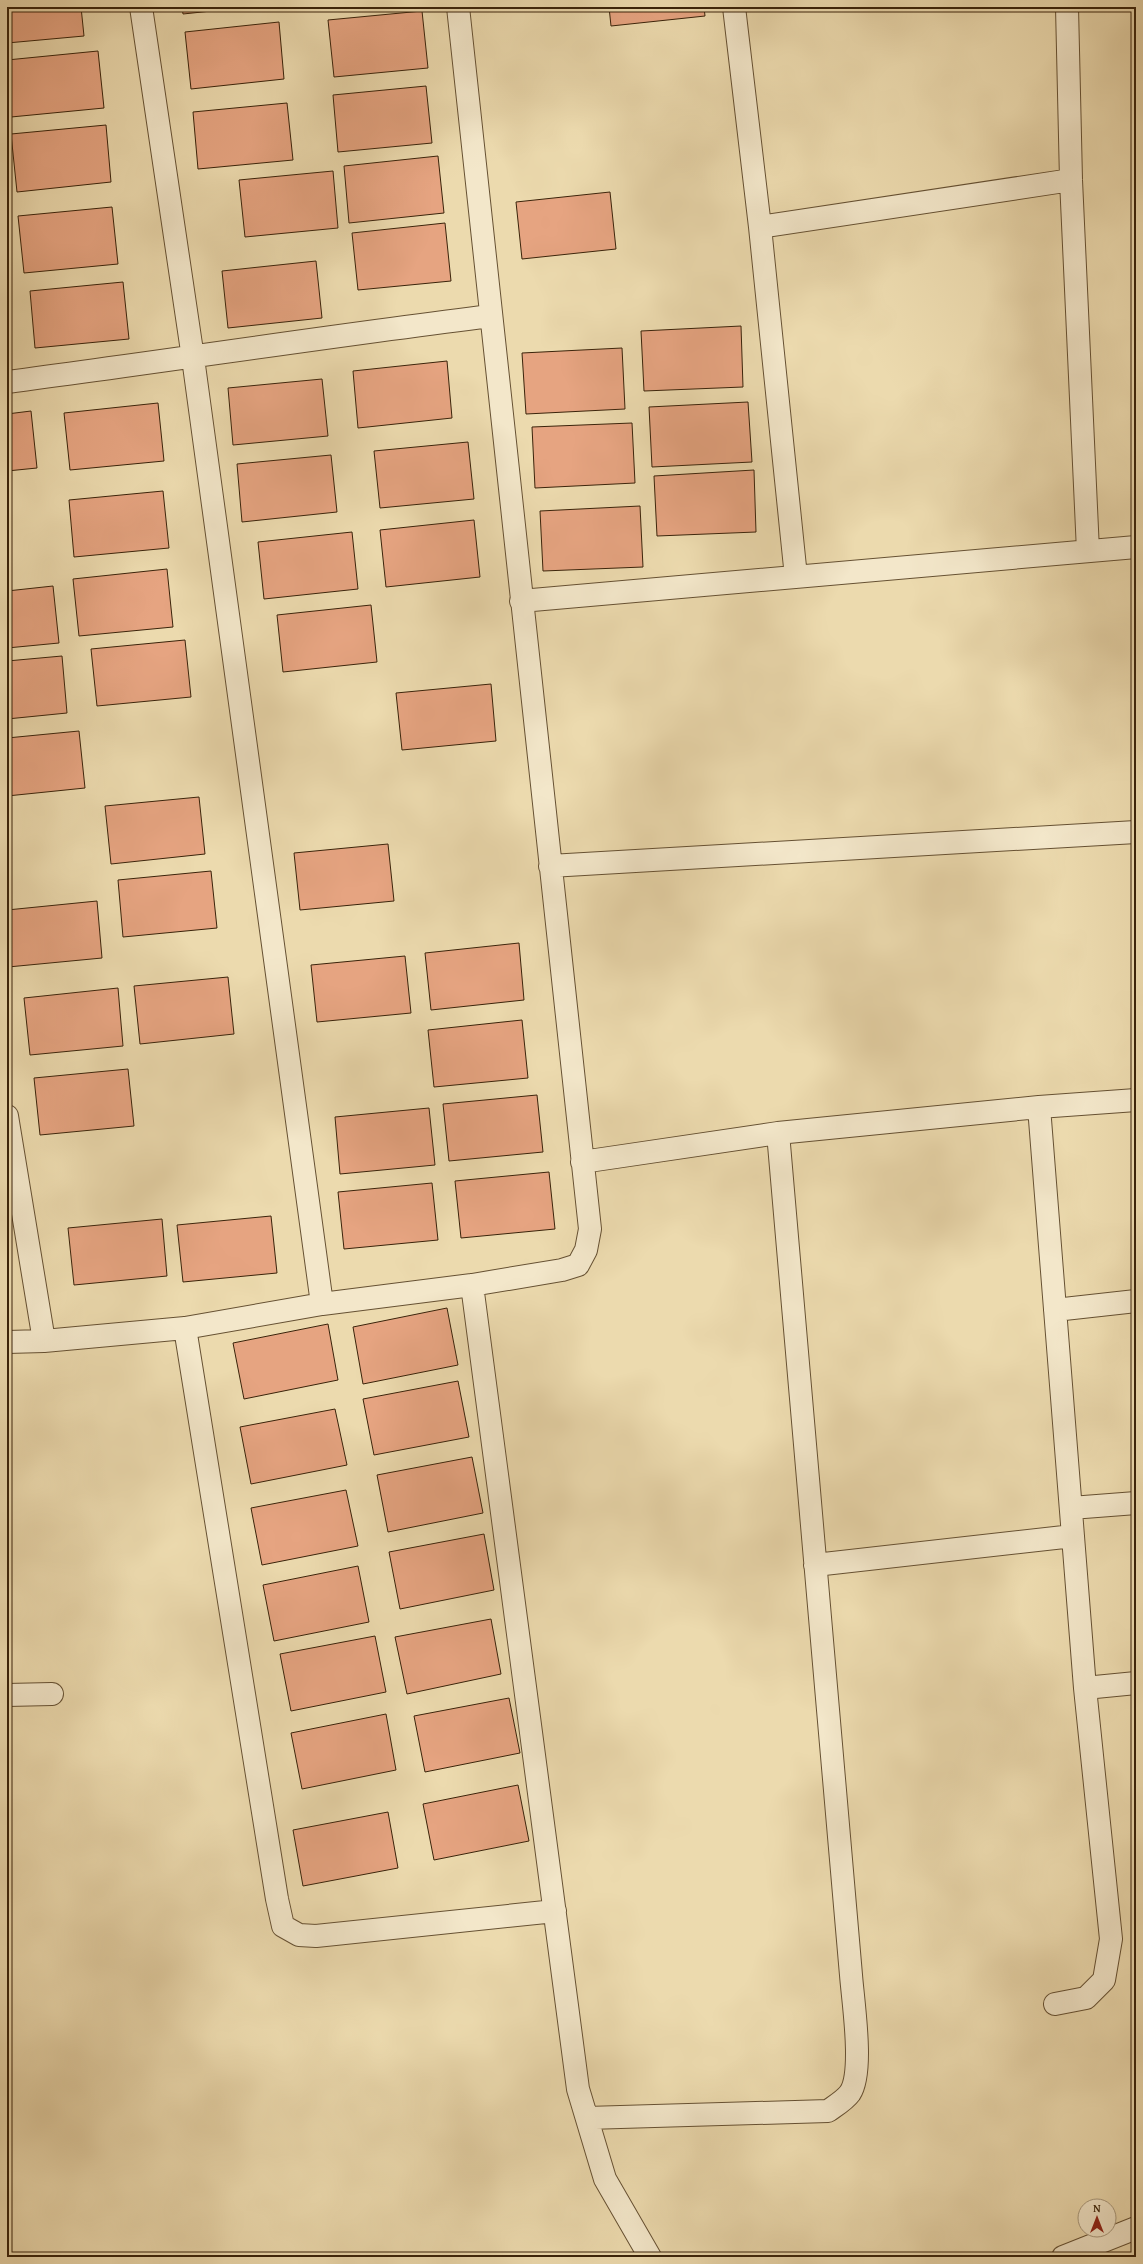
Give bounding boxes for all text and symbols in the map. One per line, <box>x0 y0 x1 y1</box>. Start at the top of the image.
north arrow <box>1077 2198 1117 2238</box>
text: N <box>1093 2200 1101 2216</box>

